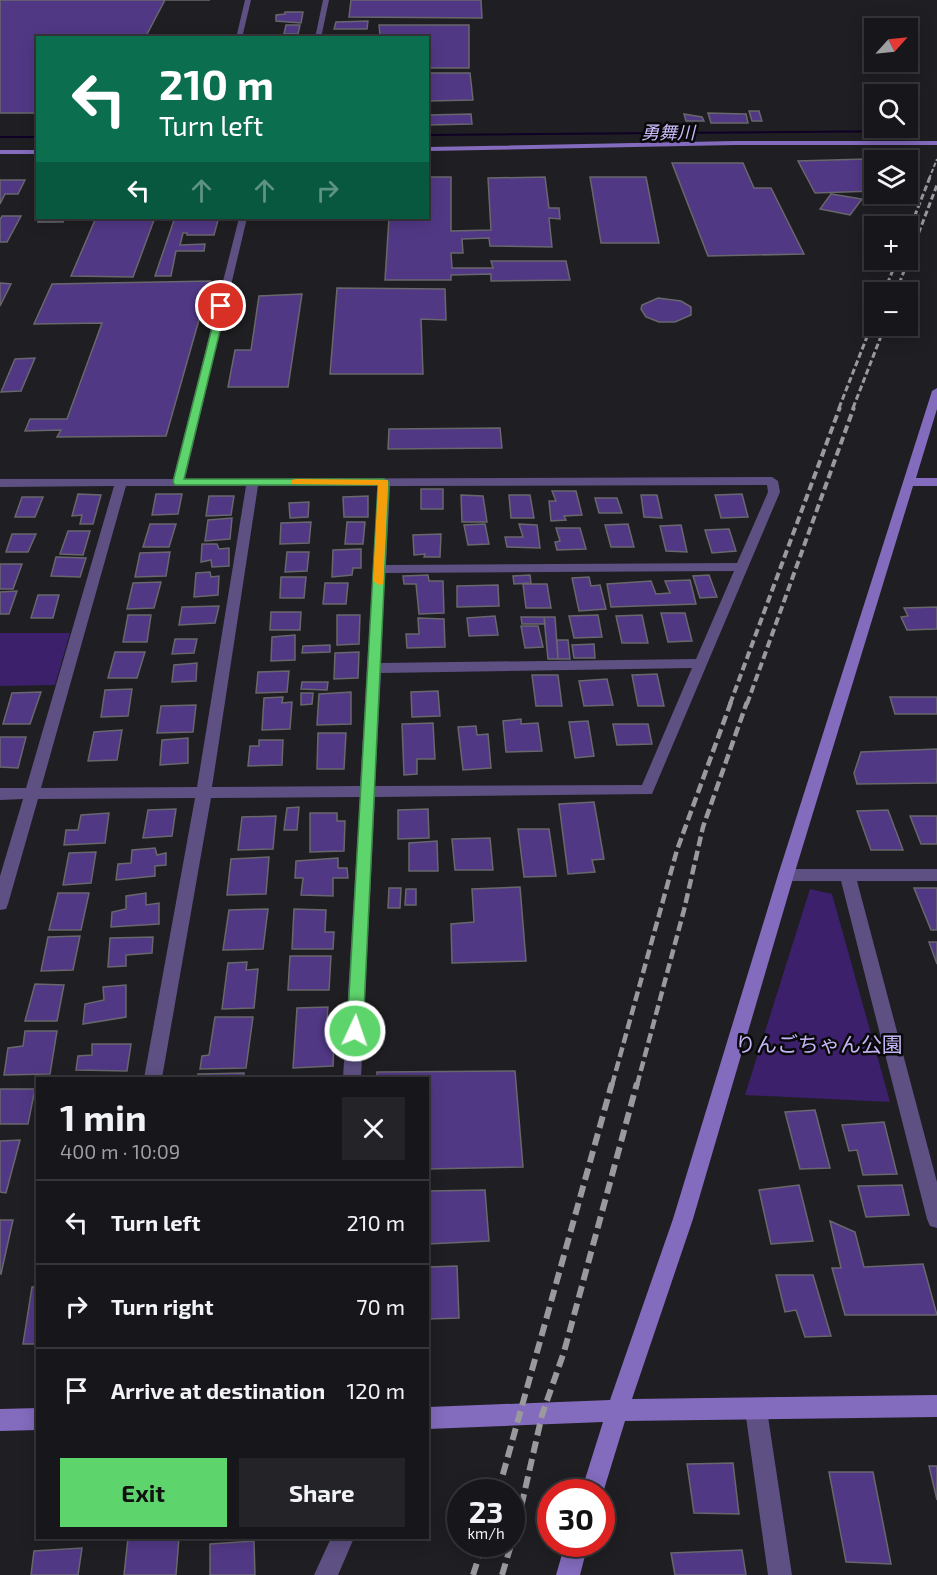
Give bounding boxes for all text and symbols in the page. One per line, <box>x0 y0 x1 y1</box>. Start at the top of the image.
north arrow <box>864 18 918 72</box>
map controls <box>864 18 918 336</box>
text: 210 m <box>159 58 274 108</box>
icon: left <box>60 60 138 138</box>
button: search <box>864 84 918 138</box>
text: Turn left <box>159 109 263 141</box>
water label: 勇舞川 <box>641 121 697 143</box>
button: layers <box>864 150 918 204</box>
icon: left <box>122 174 155 207</box>
icon: ahead <box>185 174 218 207</box>
icon: ahead <box>248 174 281 207</box>
icon: right <box>311 174 344 207</box>
button: + <box>864 216 918 270</box>
pin <box>195 280 246 331</box>
button: − <box>864 282 918 336</box>
icon: arrive <box>204 289 237 322</box>
position arrow <box>323 999 387 1063</box>
park label: りんごちゃん公園 <box>735 1031 903 1056</box>
text: 1 min <box>60 1095 147 1138</box>
button: close <box>342 1097 405 1160</box>
text: 400 m · 10:09 <box>60 1139 180 1163</box>
icon: left <box>60 1206 93 1239</box>
text: Turn left <box>111 1209 200 1235</box>
text: 210 m <box>346 1209 405 1235</box>
icon: right <box>60 1290 93 1323</box>
text: Turn right <box>111 1293 213 1319</box>
text: 70 m <box>356 1293 405 1319</box>
icon: arrive <box>60 1374 93 1407</box>
text: Arrive at destination <box>111 1377 325 1403</box>
text: 120 m <box>346 1377 405 1403</box>
button: Exit <box>60 1458 227 1527</box>
button: Share <box>239 1458 405 1527</box>
speed limit sign: 30 <box>537 1479 615 1557</box>
text: 23 <box>469 1493 503 1529</box>
text: km/h <box>467 1524 505 1542</box>

